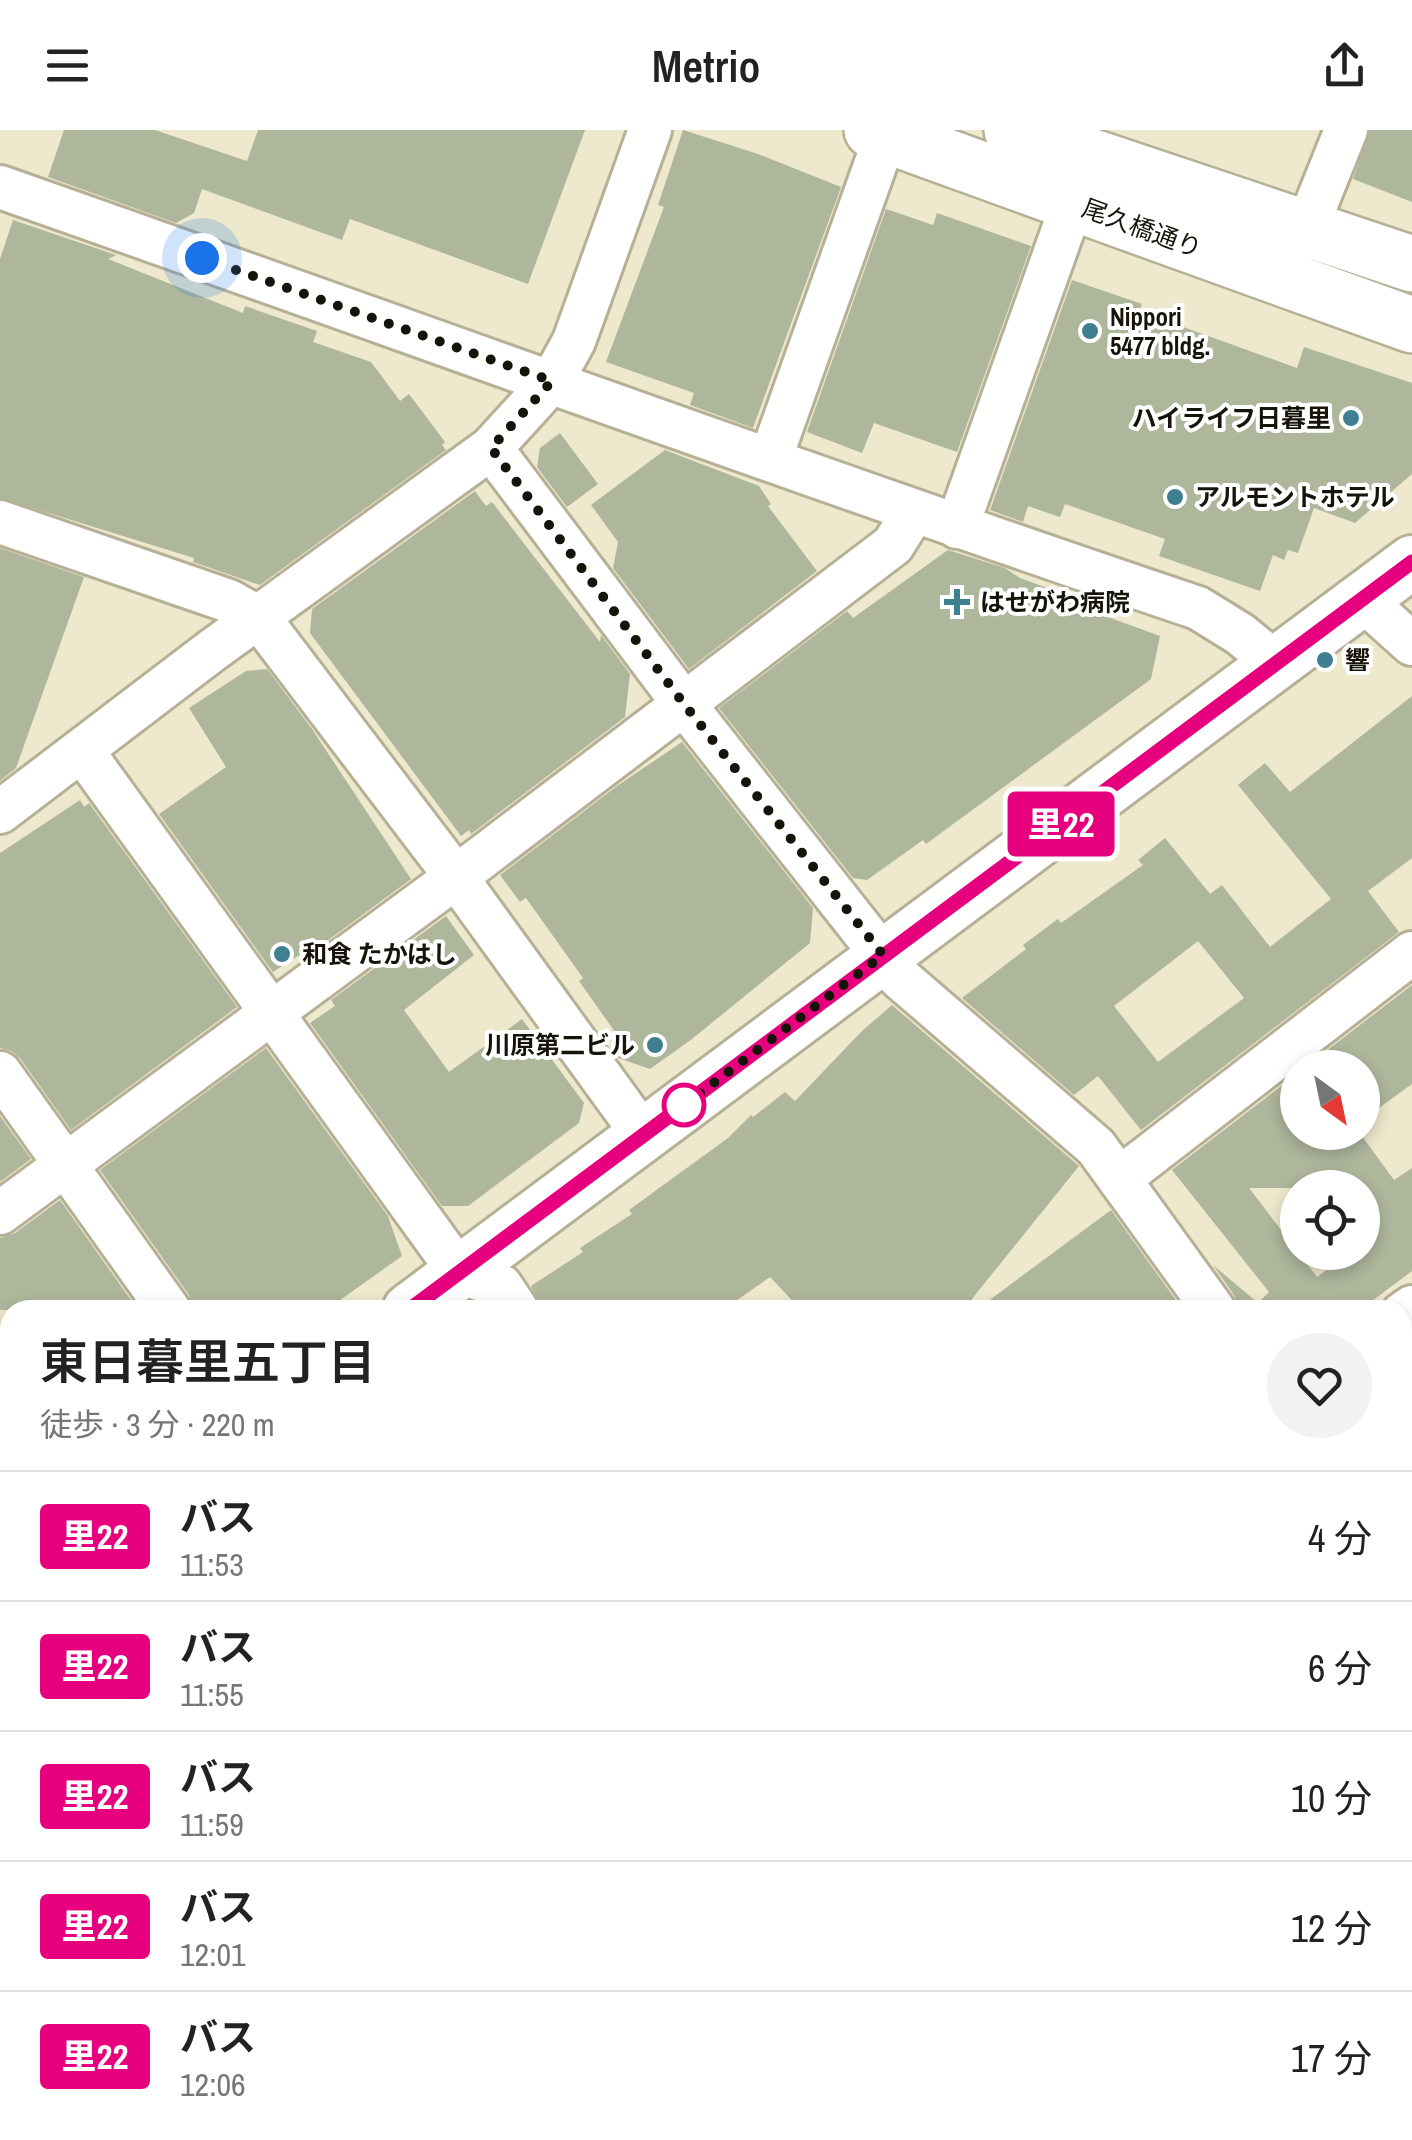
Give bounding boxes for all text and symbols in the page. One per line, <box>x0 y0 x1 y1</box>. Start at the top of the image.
text: Metrio <box>652 35 760 96</box>
icon: menu <box>40 38 95 93</box>
icon: share <box>1317 38 1372 93</box>
street label: 尾久橋通り <box>1077 191 1207 265</box>
your location <box>177 233 227 283</box>
place label: Nippori 5477 bldg. <box>1110 300 1210 363</box>
marker: Nippori 5477 bldg. <box>1079 320 1101 342</box>
place label: ハイライフ日暮里 <box>1131 401 1331 435</box>
marker: ハイライフ日暮里 <box>1340 407 1362 429</box>
place label: アルモントホテル <box>1195 480 1395 514</box>
marker: アルモントホテル <box>1164 486 1186 508</box>
place label: はせがわ病院 <box>980 585 1130 619</box>
marker: はせがわ病院 <box>944 589 970 615</box>
place label: 響 <box>1345 643 1370 677</box>
marker: 響 <box>1314 649 1336 671</box>
line badge: 里22 <box>1004 792 1118 856</box>
text: 里22 <box>1028 801 1094 848</box>
place label: 和食 たかはし <box>302 937 457 971</box>
marker: 和食 たかはし <box>271 943 293 965</box>
place label: 川原第二ビル <box>485 1028 635 1062</box>
marker: 川原第二ビル <box>644 1034 666 1056</box>
north arrow <box>1280 1050 1380 1150</box>
map controls <box>1280 1050 1380 1270</box>
unlabelled marker <box>663 1084 705 1126</box>
button: locate <box>1280 1170 1380 1270</box>
text: 東日暮里五丁目 <box>40 1329 376 1394</box>
button: heart <box>1267 1333 1372 1438</box>
text: 徒歩 · 3 分 · 220 m <box>40 1403 275 1446</box>
text: バス <box>180 1492 256 1543</box>
text: 里22 <box>62 1513 128 1560</box>
text: 4 分 <box>1308 1513 1372 1564</box>
text: 11:53 <box>180 1543 244 1586</box>
text: バス <box>180 1622 256 1673</box>
text: 里22 <box>62 1643 128 1690</box>
text: 6 分 <box>1308 1643 1372 1694</box>
text: 11:55 <box>180 1673 244 1716</box>
text: バス <box>180 1752 256 1803</box>
text: 里22 <box>62 1773 128 1820</box>
text: 10 分 <box>1291 1773 1372 1824</box>
text: 11:59 <box>180 1803 244 1846</box>
text: バス <box>180 1882 256 1933</box>
text: 里22 <box>62 1903 128 1950</box>
text: 12 分 <box>1291 1903 1372 1954</box>
text: 12:01 <box>180 1933 246 1976</box>
text: バス <box>180 2012 256 2063</box>
text: 里22 <box>62 2033 128 2080</box>
text: 17 分 <box>1291 2033 1372 2084</box>
text: 12:06 <box>180 2063 246 2106</box>

